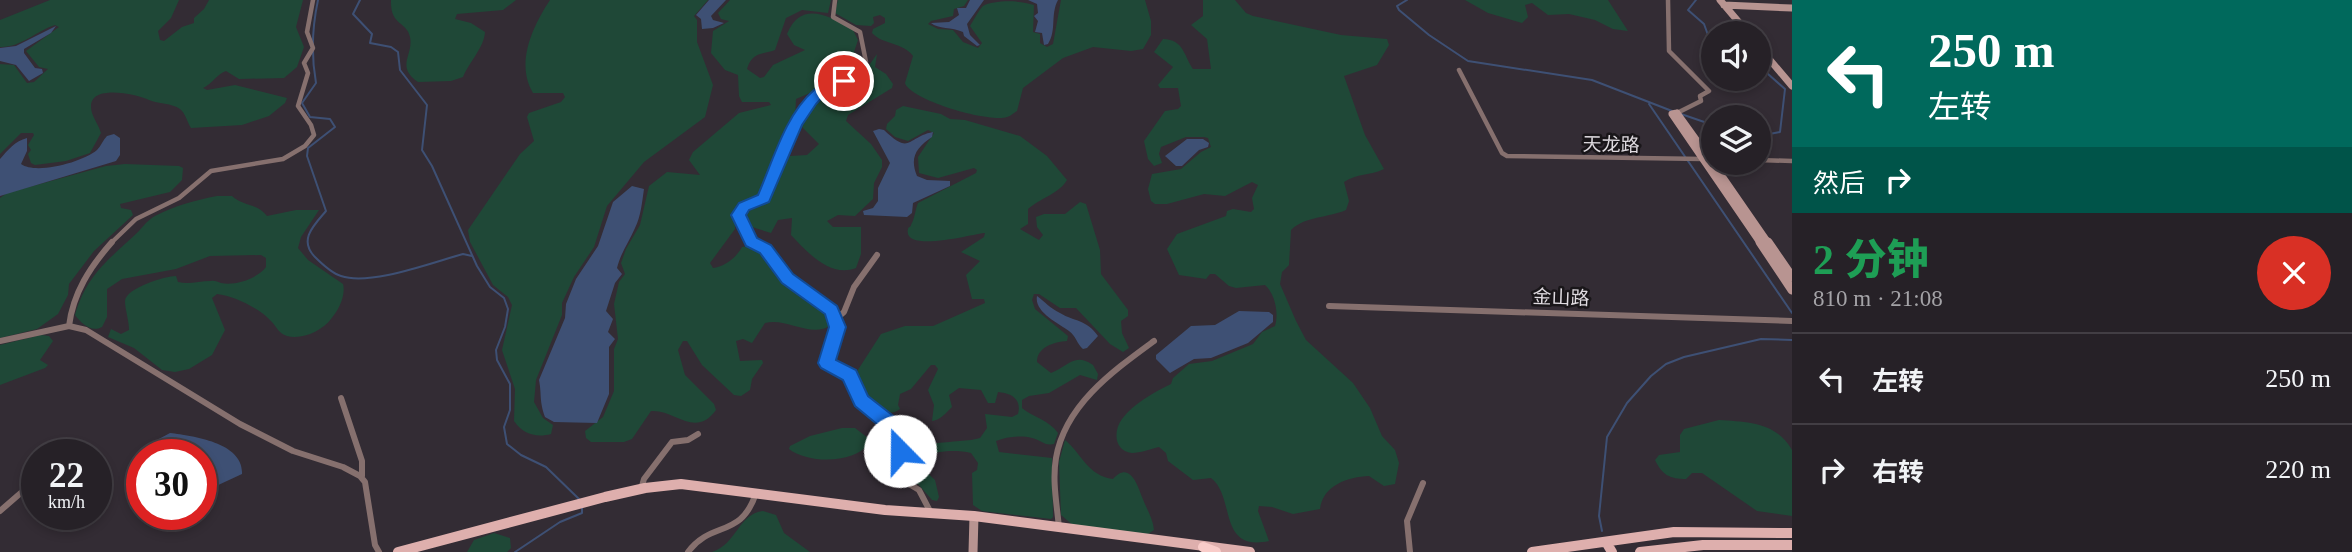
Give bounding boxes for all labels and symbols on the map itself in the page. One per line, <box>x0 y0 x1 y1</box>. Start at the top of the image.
pin <box>814 51 874 111</box>
street label: 天龙路 <box>1582 134 1640 155</box>
street label: 金山路 <box>1532 286 1590 309</box>
position arrow <box>863 414 937 488</box>
speed limit sign: 30 <box>126 439 217 530</box>

